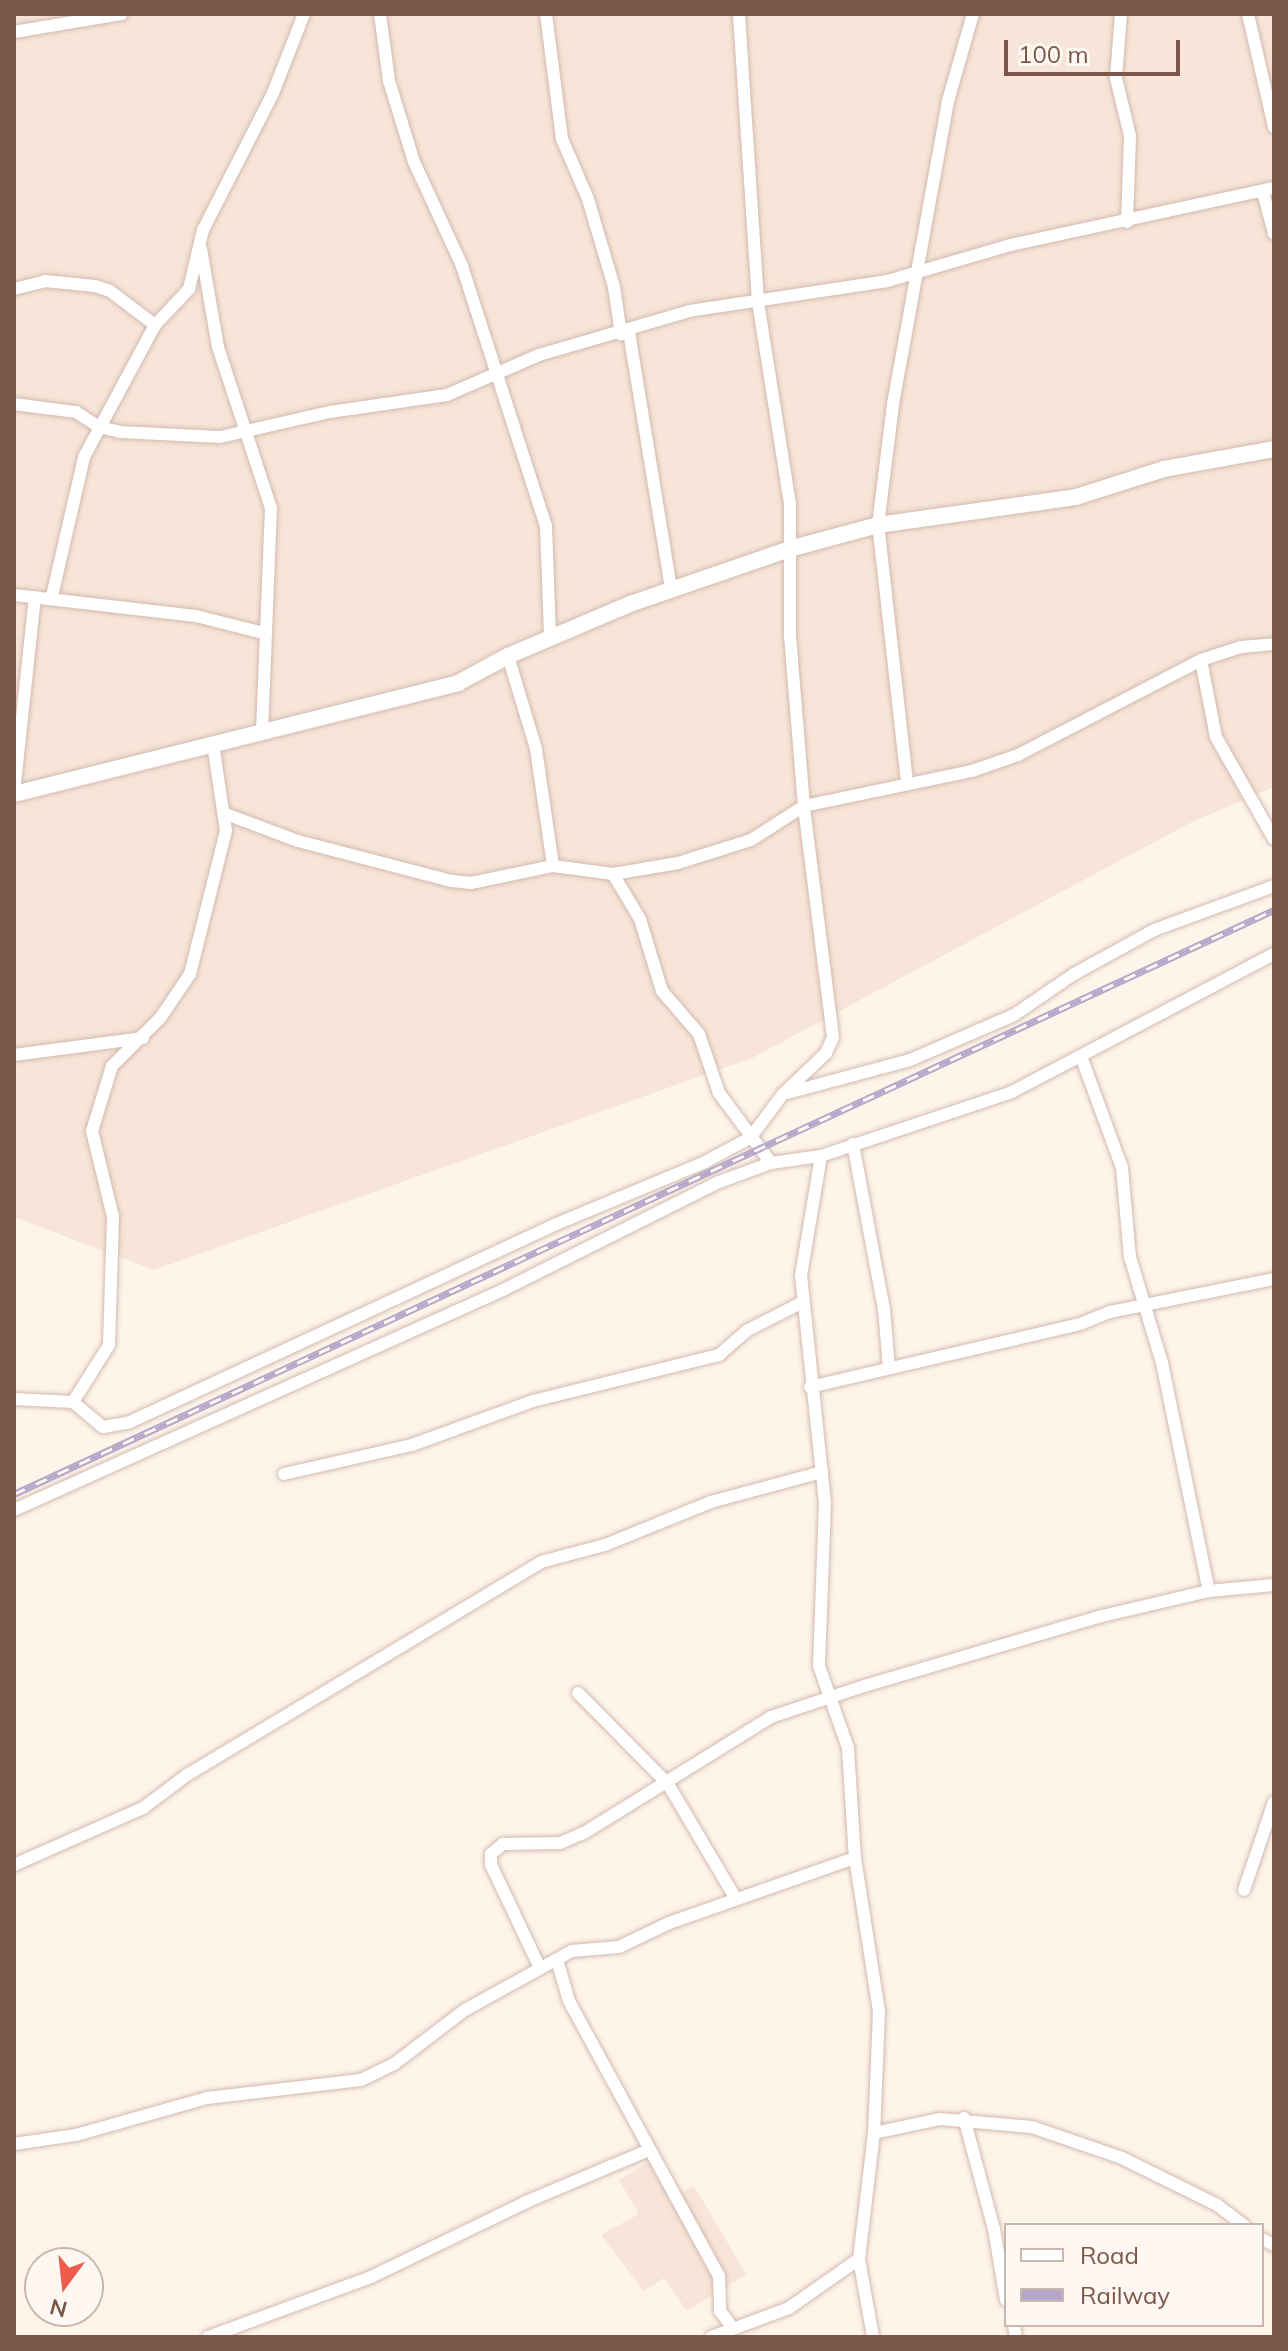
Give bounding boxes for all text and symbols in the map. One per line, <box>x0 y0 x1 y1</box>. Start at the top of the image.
scale bar <box>1008 24 1184 74</box>
text: 100 m <box>1018 39 1089 69</box>
legend <box>1004 2223 1264 2327</box>
text: Road <box>1080 2240 1139 2270</box>
north arrow <box>24 2247 104 2327</box>
text: Railway <box>1080 2280 1170 2310</box>
text: N <box>47 2293 70 2324</box>

